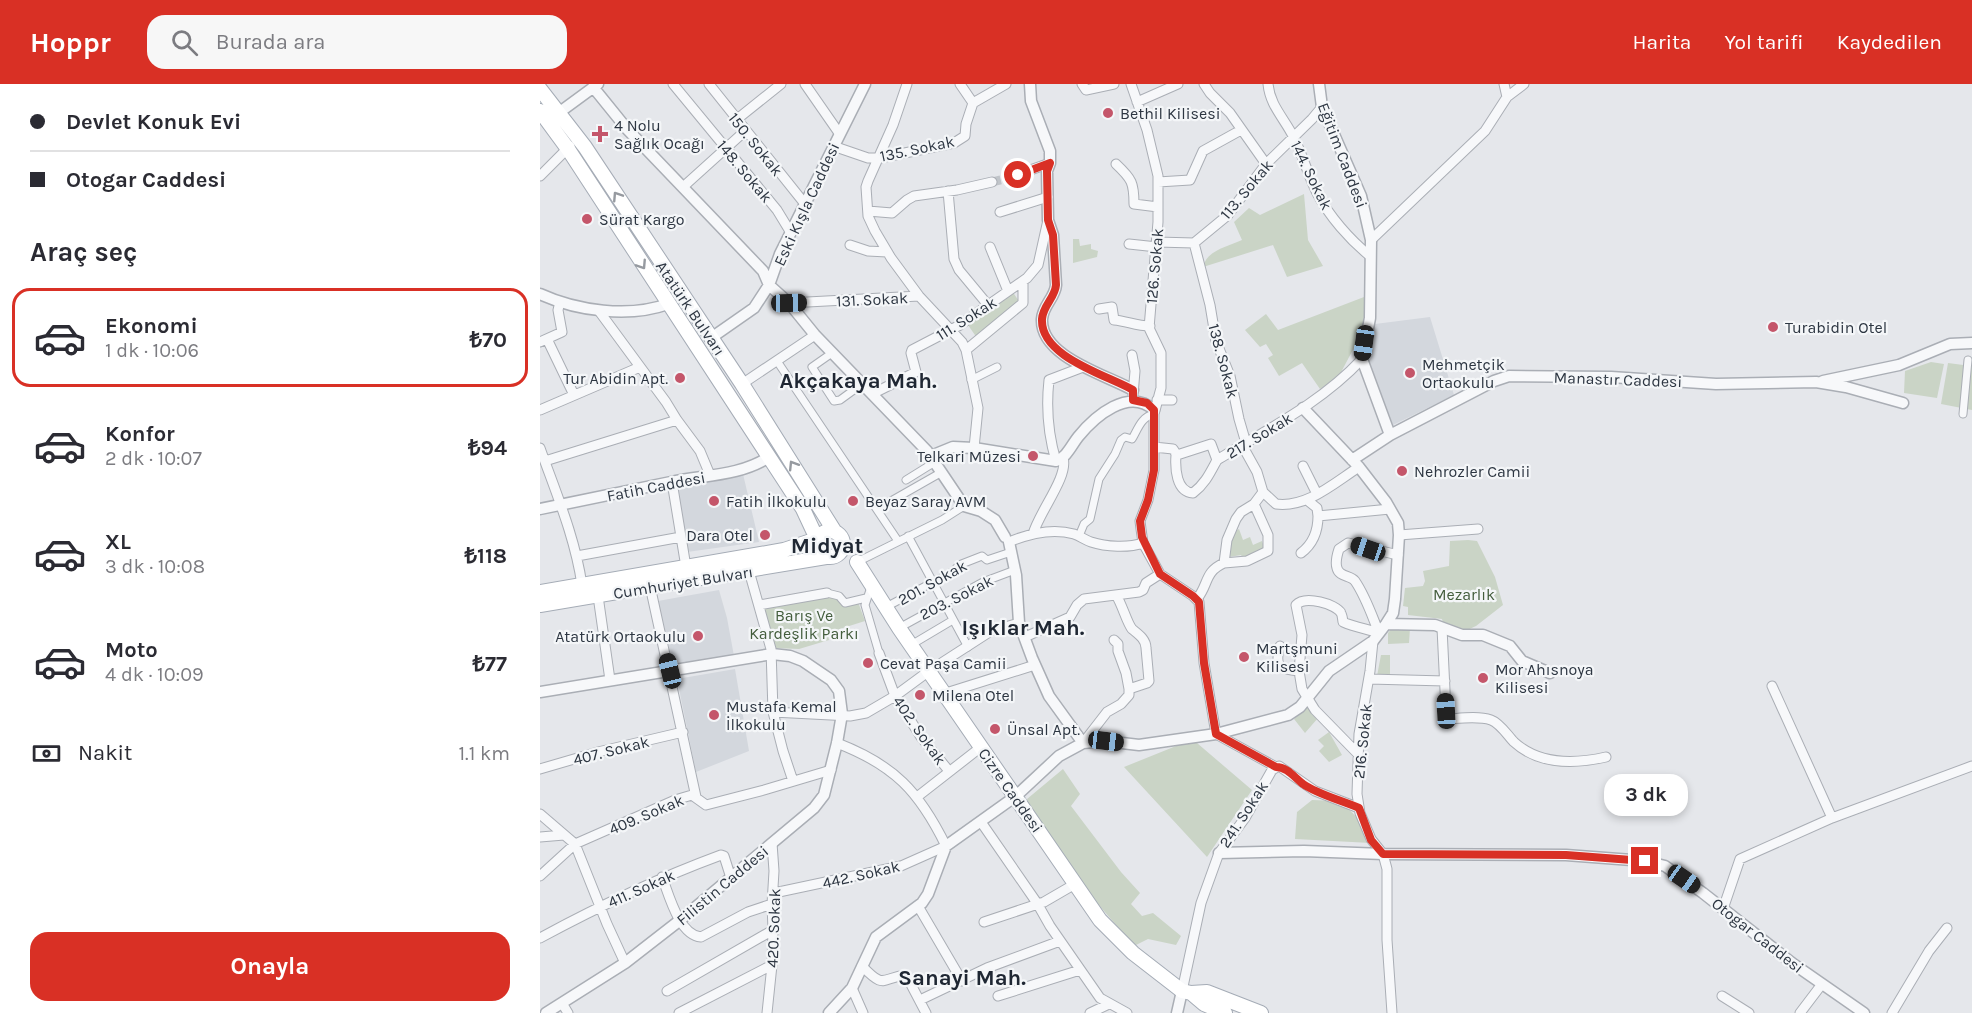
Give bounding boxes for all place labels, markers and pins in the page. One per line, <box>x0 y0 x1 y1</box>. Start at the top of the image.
place label: Bethil Kilisesi <box>1120 104 1220 123</box>
marker: Bethil Kilisesi <box>1101 106 1115 120</box>
place label: 4 Nolu Sağlık Ocağı <box>614 116 705 153</box>
marker: 4 Nolu Sağlık Ocağı <box>591 125 609 143</box>
place label: Sürat Kargo <box>599 210 685 229</box>
marker: Sürat Kargo <box>580 212 594 226</box>
place label: Turabidin Otel <box>1785 318 1887 337</box>
marker: Turabidin Otel <box>1766 320 1780 334</box>
place label: Mehmetçik Ortaokulu <box>1422 355 1505 392</box>
marker: Mehmetçik Ortaokulu <box>1403 366 1417 380</box>
place label: Tur Abidin Apt. <box>563 369 668 388</box>
marker: Tur Abidin Apt. <box>673 371 687 385</box>
place label: Telkari Müzesi <box>917 447 1021 466</box>
marker: Telkari Müzesi <box>1026 449 1040 463</box>
place label: Nehrozler Camii <box>1414 462 1530 481</box>
marker: Nehrozler Camii <box>1395 464 1409 478</box>
place label: Fatih İlkokulu <box>726 492 827 511</box>
place label: Beyaz Saray AVM <box>865 492 986 511</box>
marker: Fatih İlkokulu <box>707 494 721 508</box>
marker: Beyaz Saray AVM <box>846 494 860 508</box>
place label: Dara Otel <box>686 526 753 545</box>
marker: Dara Otel <box>758 528 772 542</box>
place label: Atatürk Ortaokulu <box>555 627 686 646</box>
marker: Atatürk Ortaokulu <box>691 629 705 643</box>
place label: Martşmuni Kilisesi <box>1256 639 1338 676</box>
marker: Martşmuni Kilisesi <box>1237 650 1251 664</box>
place label: Cevat Paşa Camii <box>880 654 1007 673</box>
marker: Cevat Paşa Camii <box>861 656 875 670</box>
place label: Mor Ahısnoya Kilisesi <box>1495 660 1594 697</box>
marker: Mor Ahısnoya Kilisesi <box>1476 671 1490 685</box>
place label: Milena Otel <box>932 686 1014 705</box>
marker: Milena Otel <box>913 688 927 702</box>
place label: Mustafa Kemal İlkokulu <box>726 697 837 734</box>
marker: Mustafa Kemal İlkokulu <box>707 708 721 722</box>
place label: Ünsal Apt. <box>1007 720 1080 739</box>
marker: Ünsal Apt. <box>988 722 1002 736</box>

